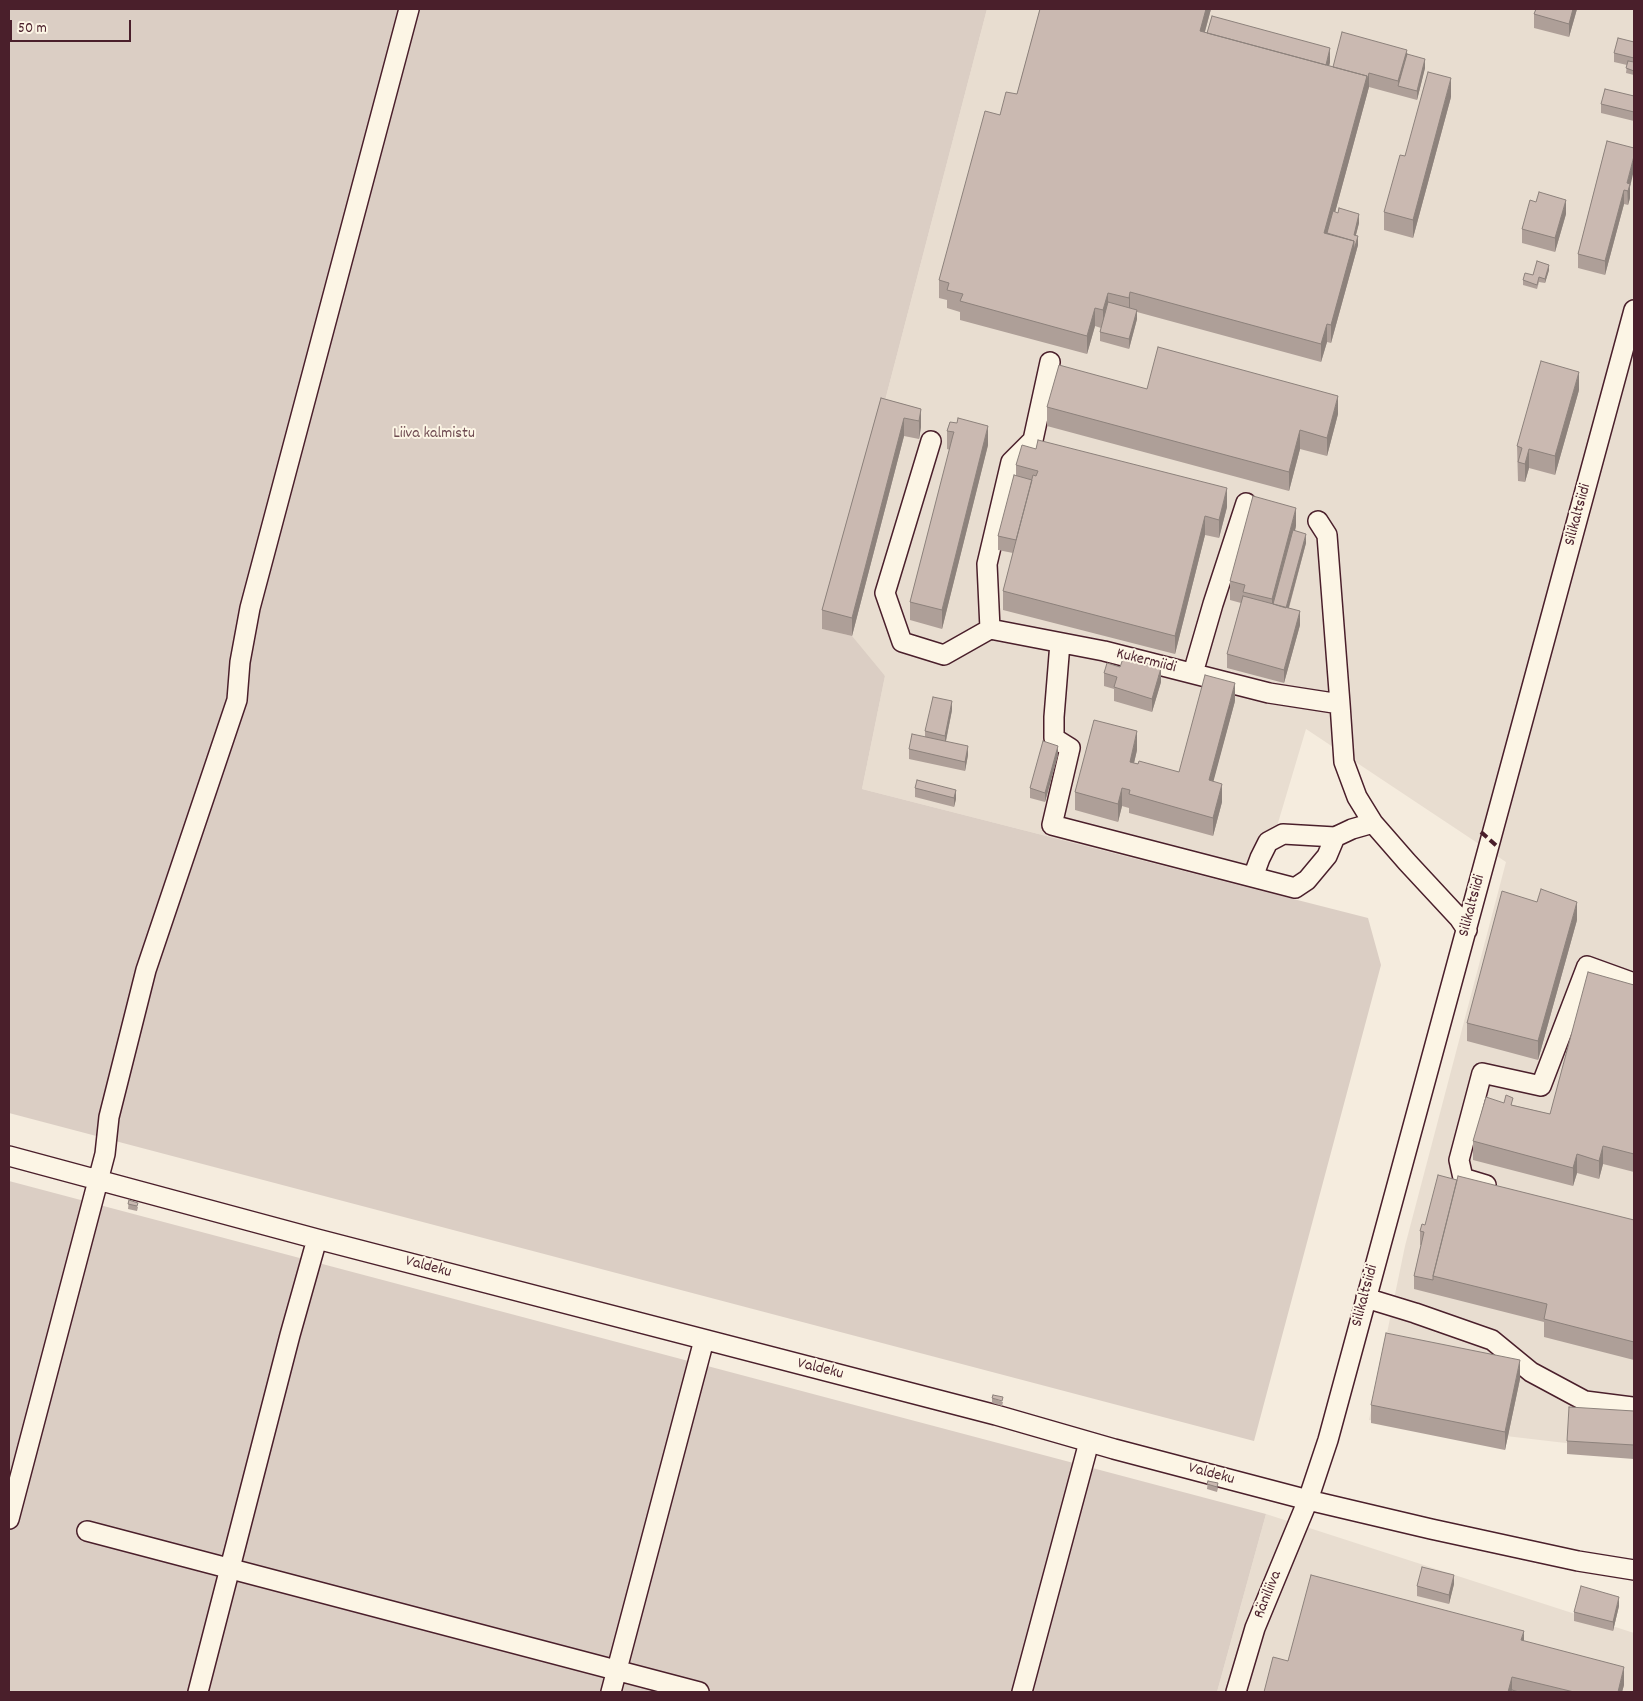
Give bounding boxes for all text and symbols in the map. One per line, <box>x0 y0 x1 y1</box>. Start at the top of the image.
scale bar <box>12 10 134 42</box>
text: 50 m <box>18 18 47 40</box>
park label: Liiva kalmistu <box>393 425 475 445</box>
street label: Silikaltsiidi <box>1562 482 1596 548</box>
street label: Kukermiidi <box>1114 645 1178 679</box>
street label: Silikaltsiidi <box>1456 873 1490 939</box>
street label: Valdeku <box>403 1253 453 1283</box>
street label: Silikaltsiidi <box>1349 1263 1383 1329</box>
street label: Valdeku <box>795 1355 845 1385</box>
street label: Valdeku <box>1186 1460 1236 1490</box>
street label: Räniliiva <box>1251 1568 1287 1622</box>

